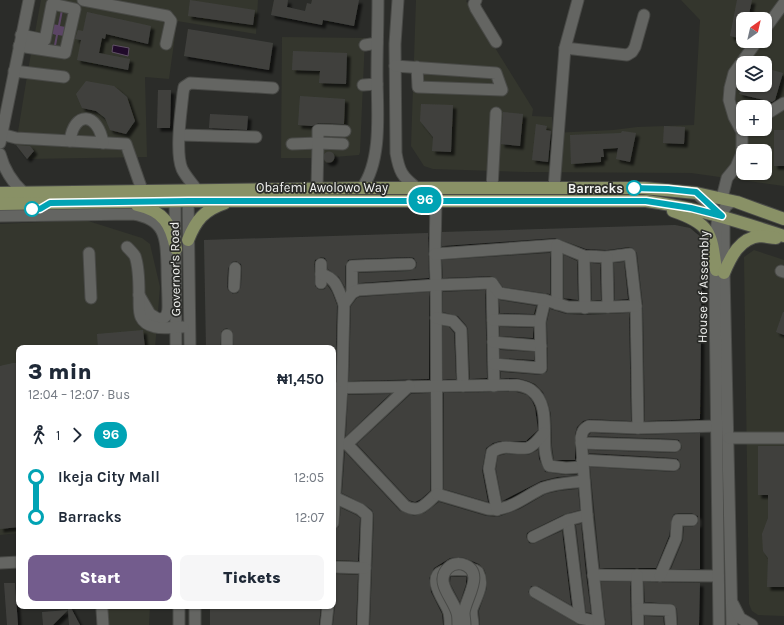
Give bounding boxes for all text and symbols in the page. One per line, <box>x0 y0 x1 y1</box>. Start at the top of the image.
north arrow <box>736 12 772 48</box>
map controls <box>736 12 772 180</box>
button: layers <box>736 56 772 92</box>
button: + <box>736 100 772 136</box>
button: − <box>736 144 772 180</box>
street label: Obafemi Awolowo Way <box>256 180 388 195</box>
marker: Barracks <box>626 180 642 196</box>
place label: Barracks <box>568 181 623 196</box>
line badge: 96 <box>407 187 443 213</box>
text: 96 <box>416 191 434 208</box>
unlabelled marker <box>24 201 40 217</box>
street label: Governor's Road <box>167 222 183 316</box>
street label: House of Assembly <box>695 231 711 343</box>
text: 3 min <box>28 359 92 385</box>
text: ₦1,450 <box>277 370 324 388</box>
text: 12:04 – 12:07 · Bus <box>28 387 130 402</box>
icon: walk <box>28 424 50 446</box>
icon: forward <box>66 424 88 446</box>
text: 96 <box>102 426 119 443</box>
text: 1 <box>56 428 60 443</box>
text: Ikeja City Mall <box>58 468 160 486</box>
text: 12:05 <box>294 470 324 485</box>
text: Barracks <box>58 508 122 526</box>
text: 12:07 <box>295 510 324 525</box>
button: Start <box>28 555 172 601</box>
button: Tickets <box>180 555 324 601</box>

